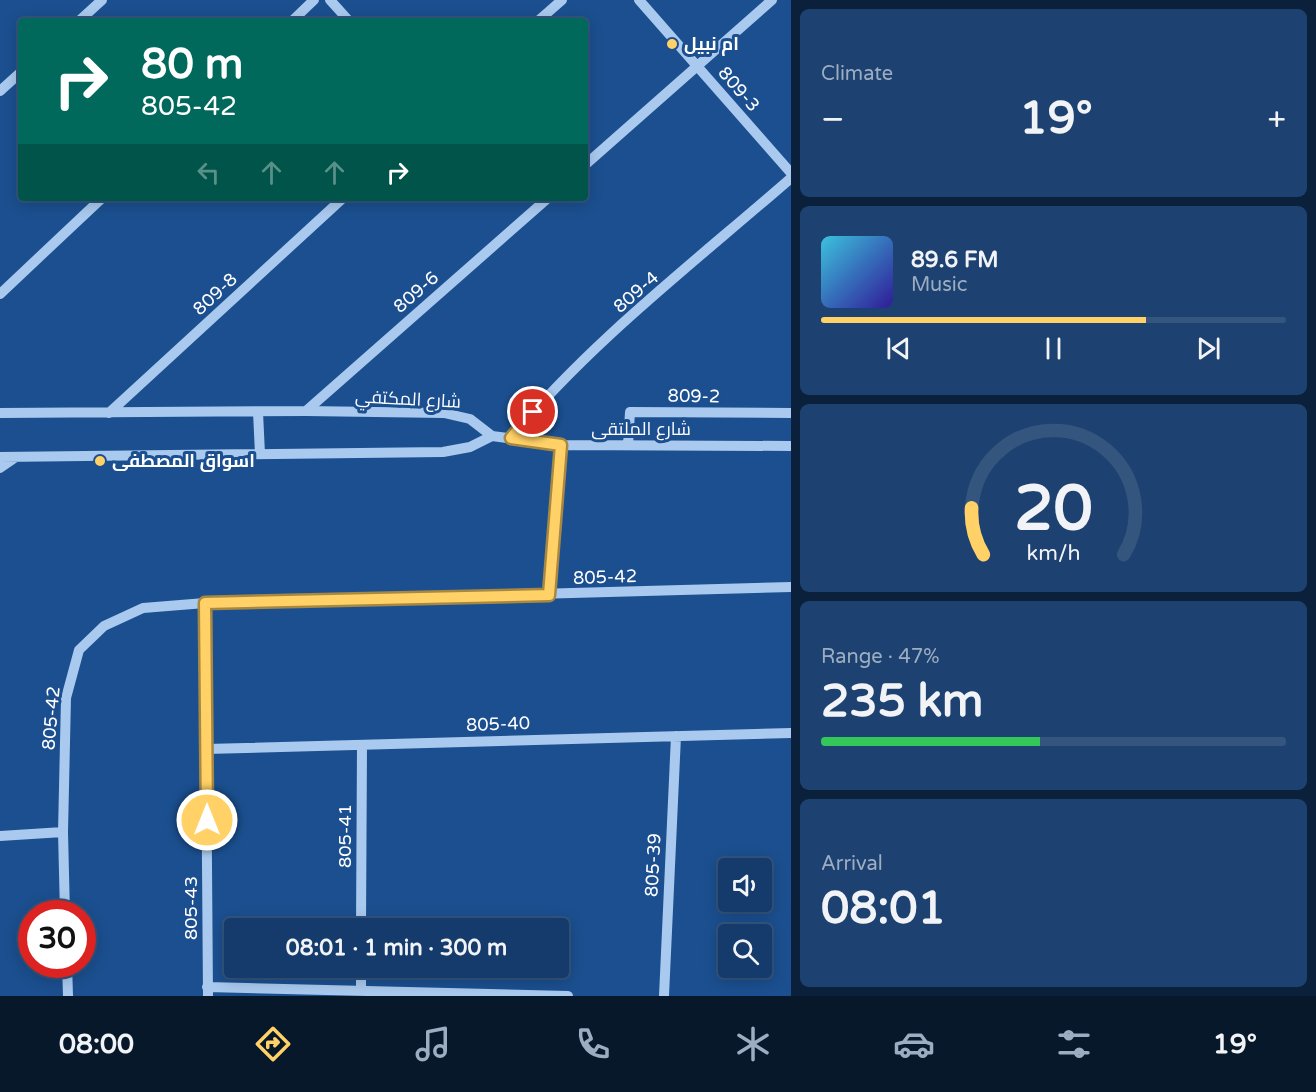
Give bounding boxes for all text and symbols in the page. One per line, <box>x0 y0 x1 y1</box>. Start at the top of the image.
place label: ام نبيل <box>684 33 739 56</box>
marker: ام نبيل <box>665 37 679 51</box>
text: 80 m <box>141 39 243 90</box>
icon: right <box>42 42 120 120</box>
street label: 809-3 <box>713 62 765 116</box>
text: Climate <box>821 62 893 86</box>
text: 805-42 <box>141 90 237 123</box>
text: 19° <box>1019 92 1093 146</box>
text: − <box>821 100 845 139</box>
text: + <box>1267 100 1286 139</box>
icon: left <box>192 156 225 189</box>
icon: ahead <box>255 156 288 189</box>
icon: ahead <box>318 156 351 189</box>
icon: right <box>381 156 414 189</box>
text: 89.6 FM <box>911 247 999 273</box>
street label: 809-6 <box>389 266 443 318</box>
street label: 809-4 <box>609 266 663 318</box>
street label: 809-8 <box>188 268 242 320</box>
text: Music <box>911 273 967 297</box>
icon: previous <box>882 332 915 365</box>
icon: pause <box>1037 332 1070 365</box>
icon: next <box>1192 332 1225 365</box>
street label: شارع المكتفي <box>354 385 462 416</box>
street label: 809-2 <box>668 385 720 407</box>
pin <box>507 386 558 437</box>
icon: arrive <box>516 395 549 428</box>
street label: شارع الملتقى <box>591 418 691 441</box>
place label: اسواق المصطفى <box>112 450 255 472</box>
marker: اسواق المصطفى <box>93 454 107 468</box>
text: 20 <box>1014 472 1093 547</box>
text: km/h <box>1027 540 1080 566</box>
street label: 805-42 <box>573 565 637 589</box>
text: Range · 47% <box>821 645 940 669</box>
text: 235 km <box>821 675 983 729</box>
street label: 805-42 <box>37 685 65 751</box>
street label: 805-40 <box>466 712 530 736</box>
position arrow <box>175 788 239 852</box>
street label: 805-41 <box>334 804 356 868</box>
street label: 805-39 <box>640 833 666 897</box>
text: Arrival <box>821 852 883 876</box>
map controls <box>718 858 772 978</box>
button: sound <box>718 858 772 912</box>
street label: 805-43 <box>180 876 202 940</box>
text: 08:01 <box>821 882 946 936</box>
speed limit sign: 30 <box>18 900 96 978</box>
button: search <box>718 924 772 978</box>
text: 08:01 · 1 min · 300 m <box>286 935 507 961</box>
icon: directions <box>252 1023 294 1065</box>
icon: music <box>412 1023 454 1065</box>
icon: phone <box>572 1023 614 1065</box>
icon: climate <box>732 1023 774 1065</box>
icon: car <box>893 1023 935 1065</box>
icon: filters <box>1053 1023 1095 1065</box>
text: 08:00 <box>59 1028 134 1061</box>
text: 19° <box>1213 1028 1257 1061</box>

